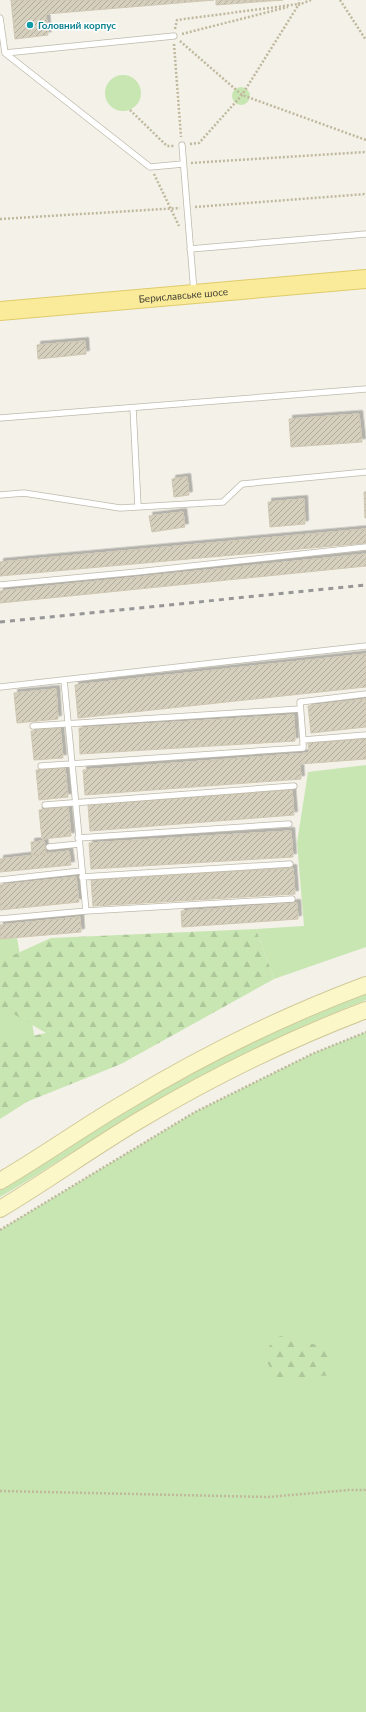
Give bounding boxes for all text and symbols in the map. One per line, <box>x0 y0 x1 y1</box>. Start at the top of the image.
place label: Головний корпус <box>38 19 116 31</box>
marker: Головний корпус <box>25 20 35 30</box>
street label: Бериславське шосе <box>138 285 229 305</box>

